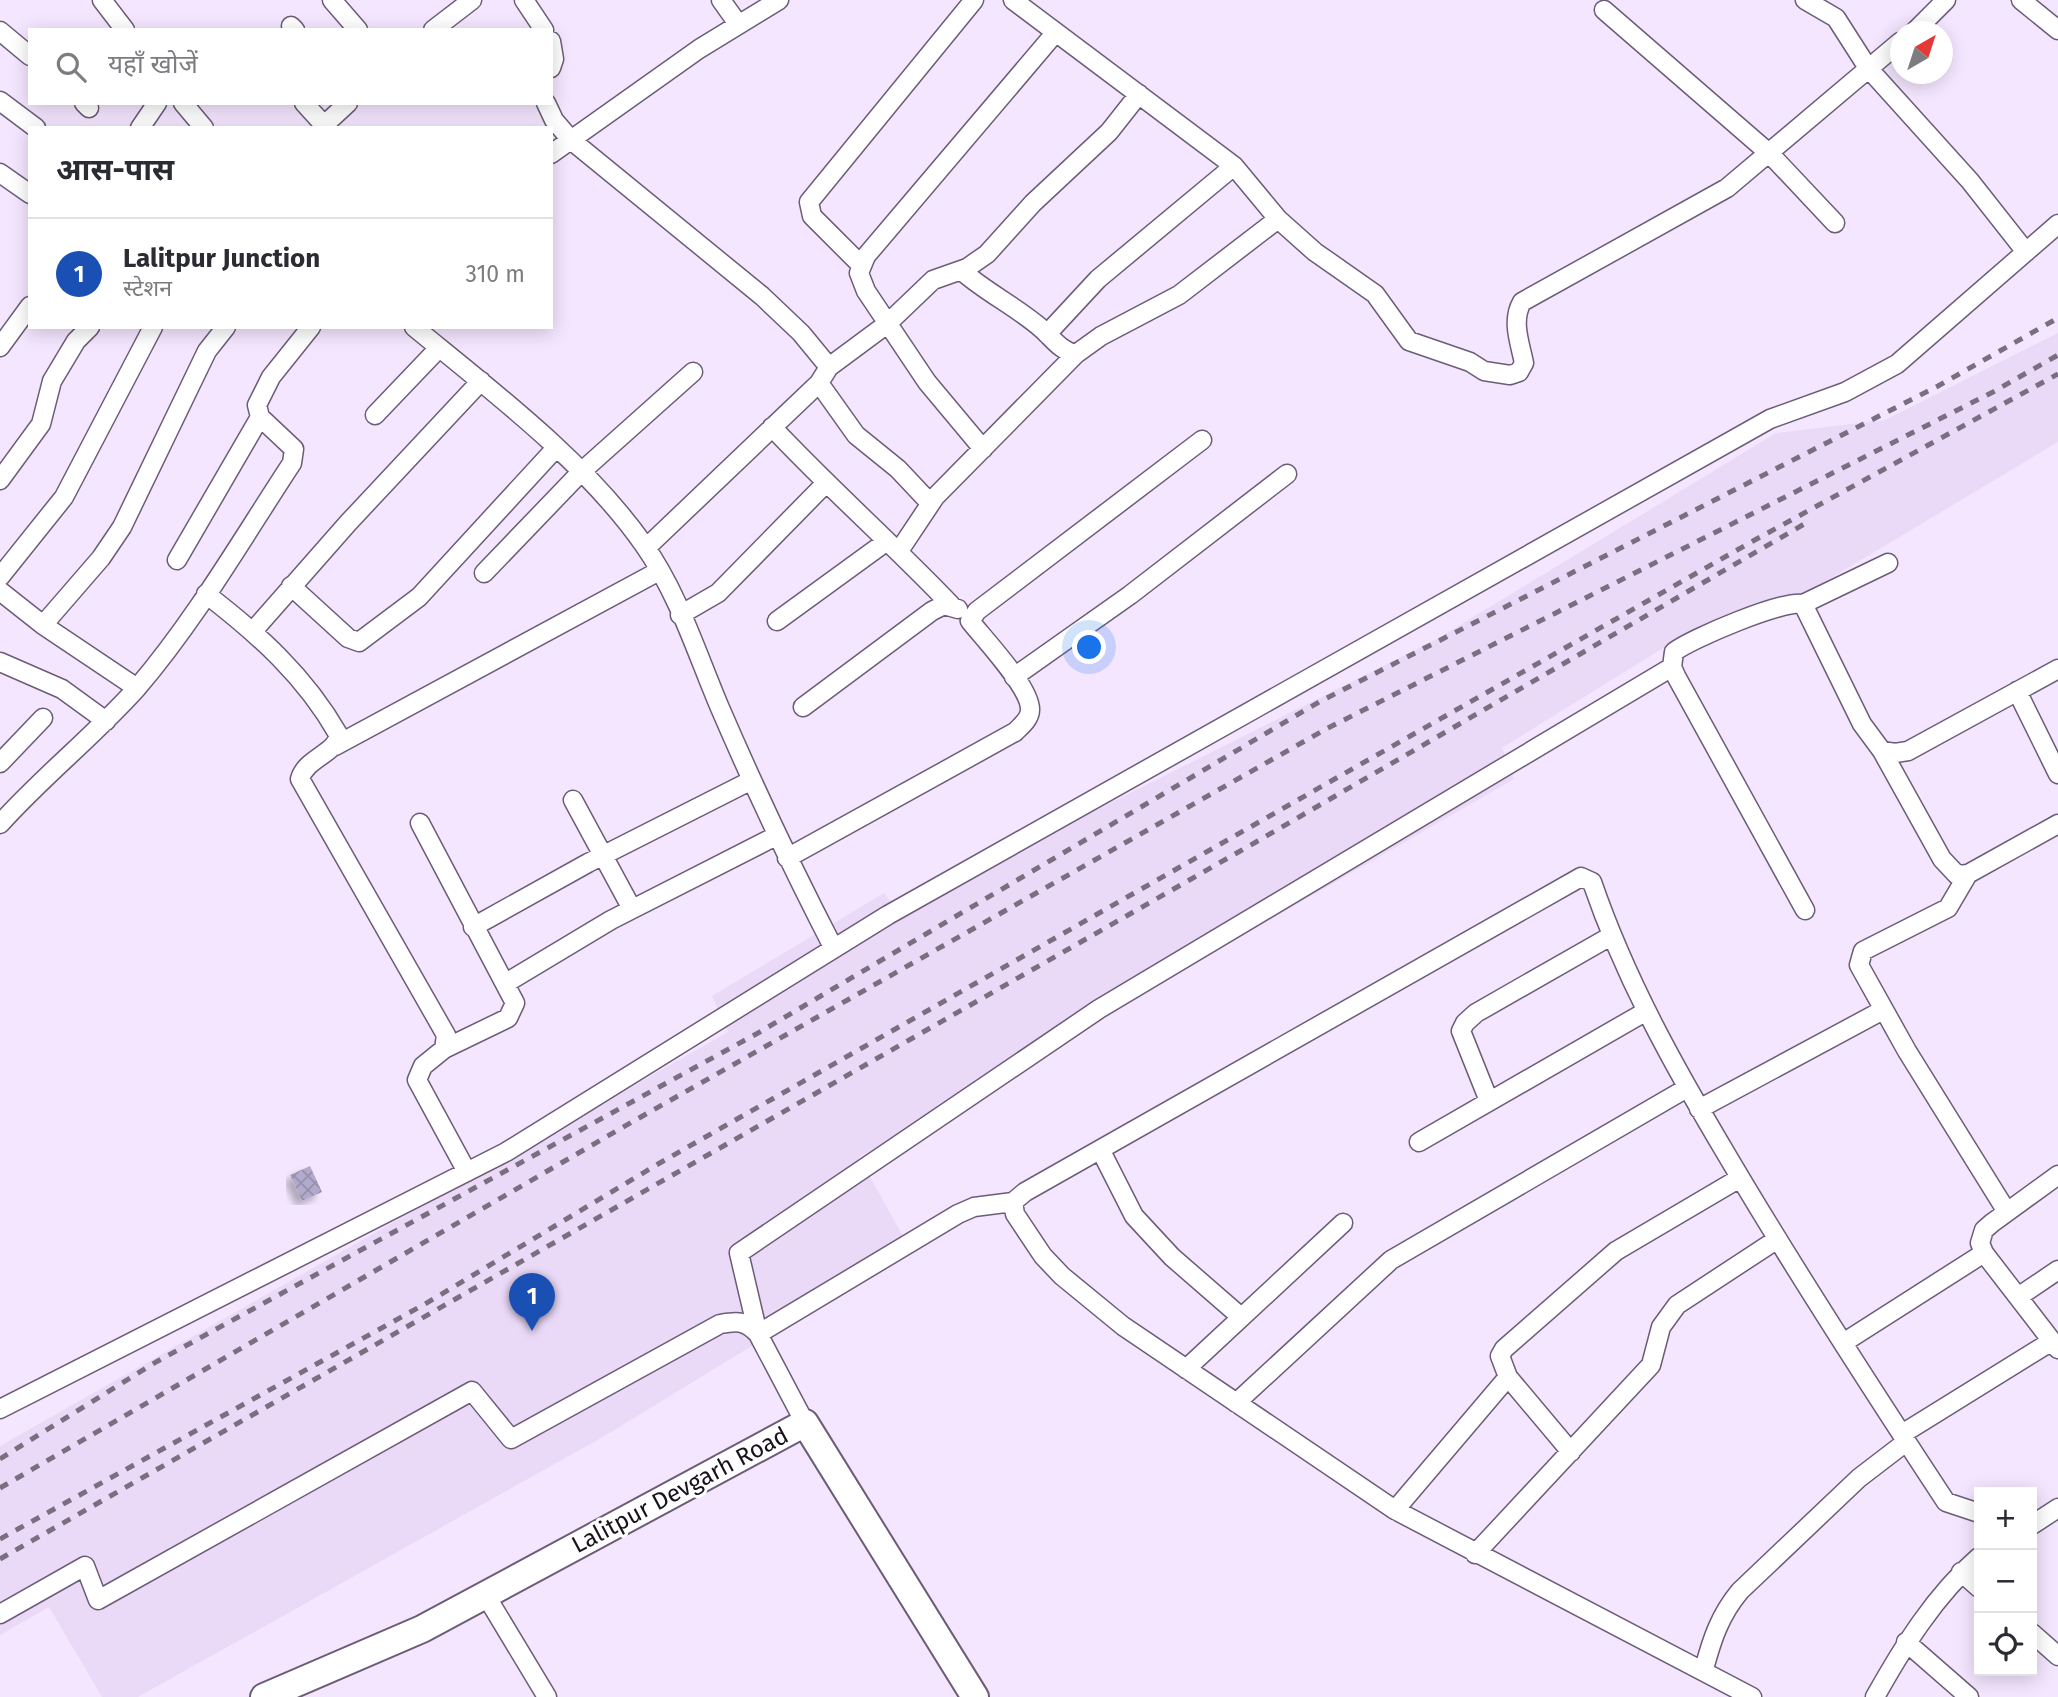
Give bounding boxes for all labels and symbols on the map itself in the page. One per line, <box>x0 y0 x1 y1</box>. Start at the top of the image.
north arrow <box>1890 21 1953 84</box>
your location <box>1072 630 1106 664</box>
pin: 1 <box>509 1273 555 1331</box>
street label: Lalitpur Devgarh Road <box>567 1421 793 1559</box>

